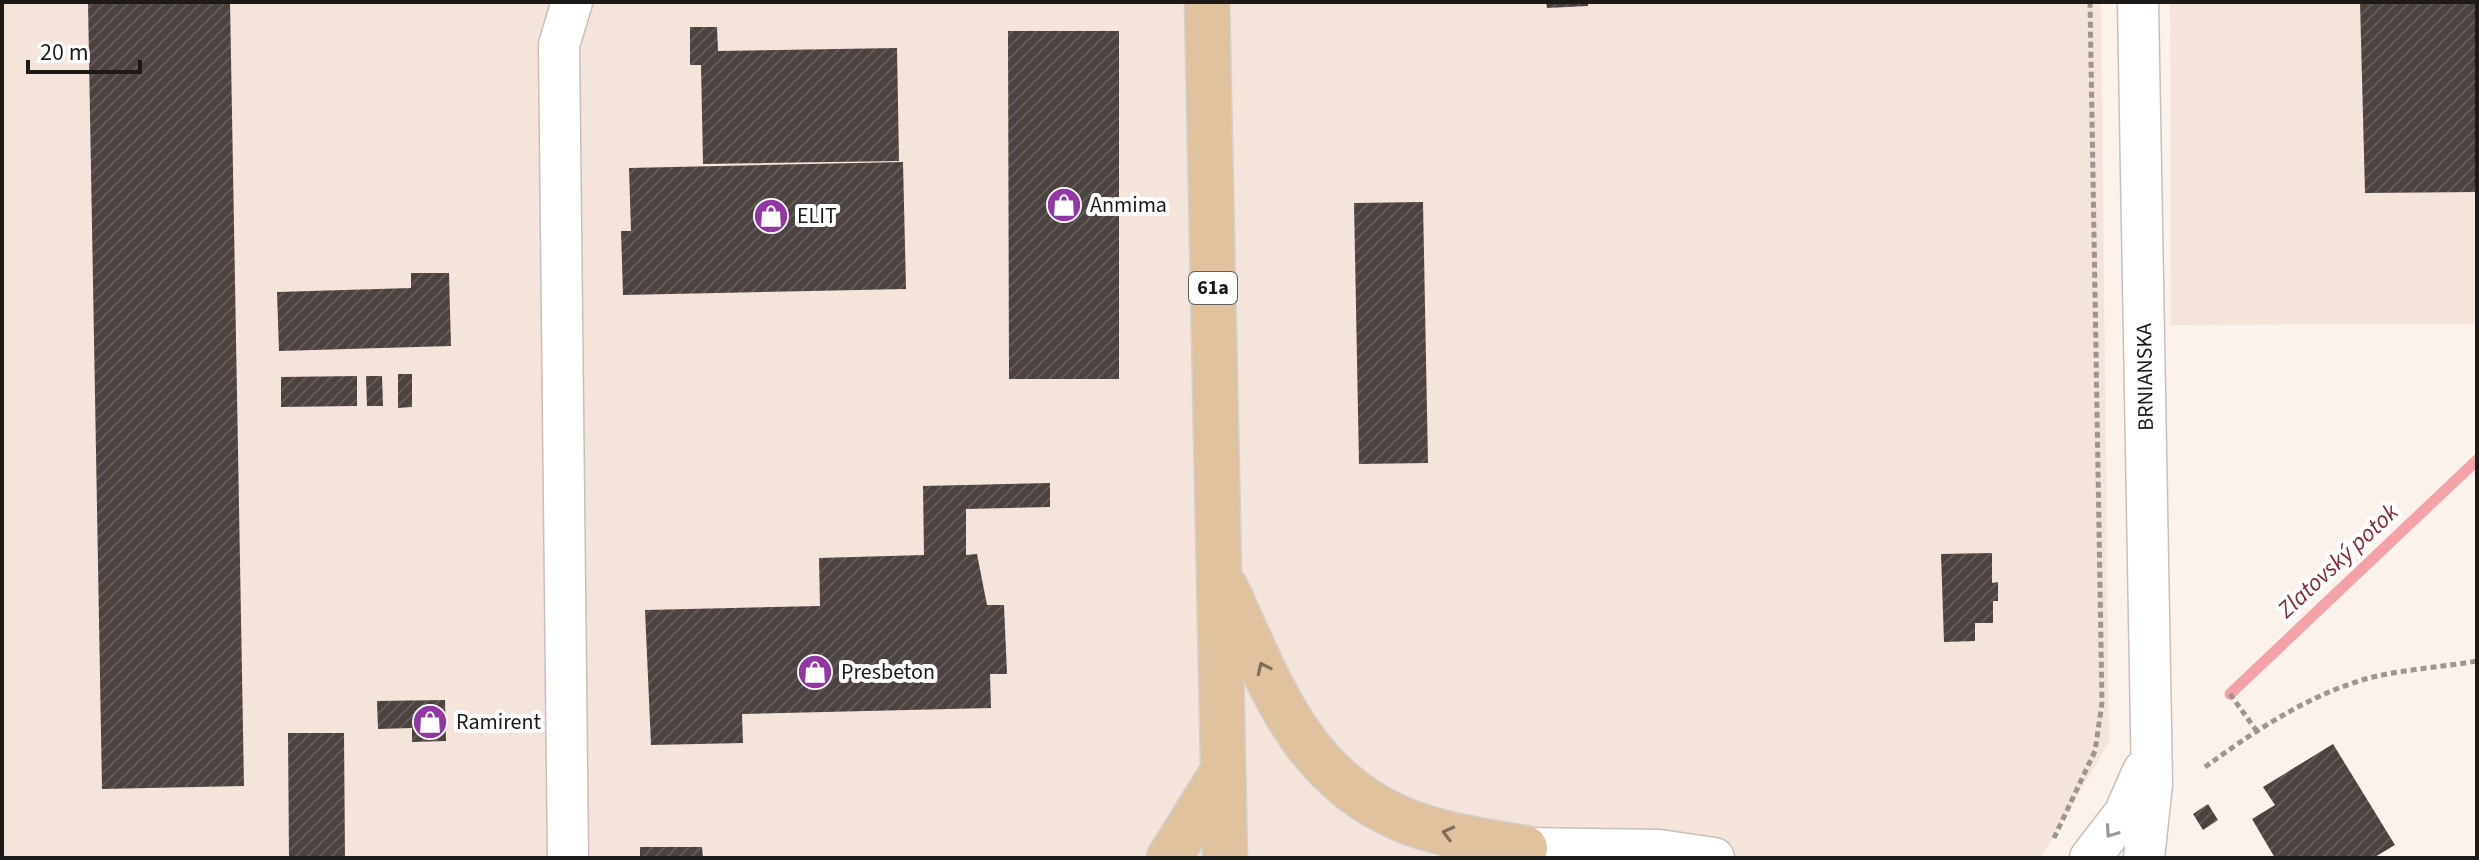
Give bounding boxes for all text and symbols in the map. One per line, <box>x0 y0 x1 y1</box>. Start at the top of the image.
scale bar <box>28 24 140 74</box>
text: 20 m <box>40 35 89 70</box>
shop icon: Anmima <box>1045 186 1083 224</box>
place label: Anmima <box>1090 189 1167 221</box>
shop icon: ELIT <box>752 197 790 235</box>
place label: ELIT <box>797 200 837 232</box>
road number: 61a <box>1189 272 1237 304</box>
street label: BRNIANSKA <box>2128 323 2162 431</box>
water label: Zlatovský potok <box>2269 495 2407 627</box>
shop icon: Presbeton <box>796 653 834 691</box>
place label: Presbeton <box>841 656 935 688</box>
one-way arrow <box>1256 662 1272 676</box>
shop icon: Ramirent <box>411 703 449 741</box>
place label: Ramirent <box>456 706 542 738</box>
one-way arrow <box>2106 824 2121 838</box>
one-way arrow <box>1442 826 1456 842</box>

